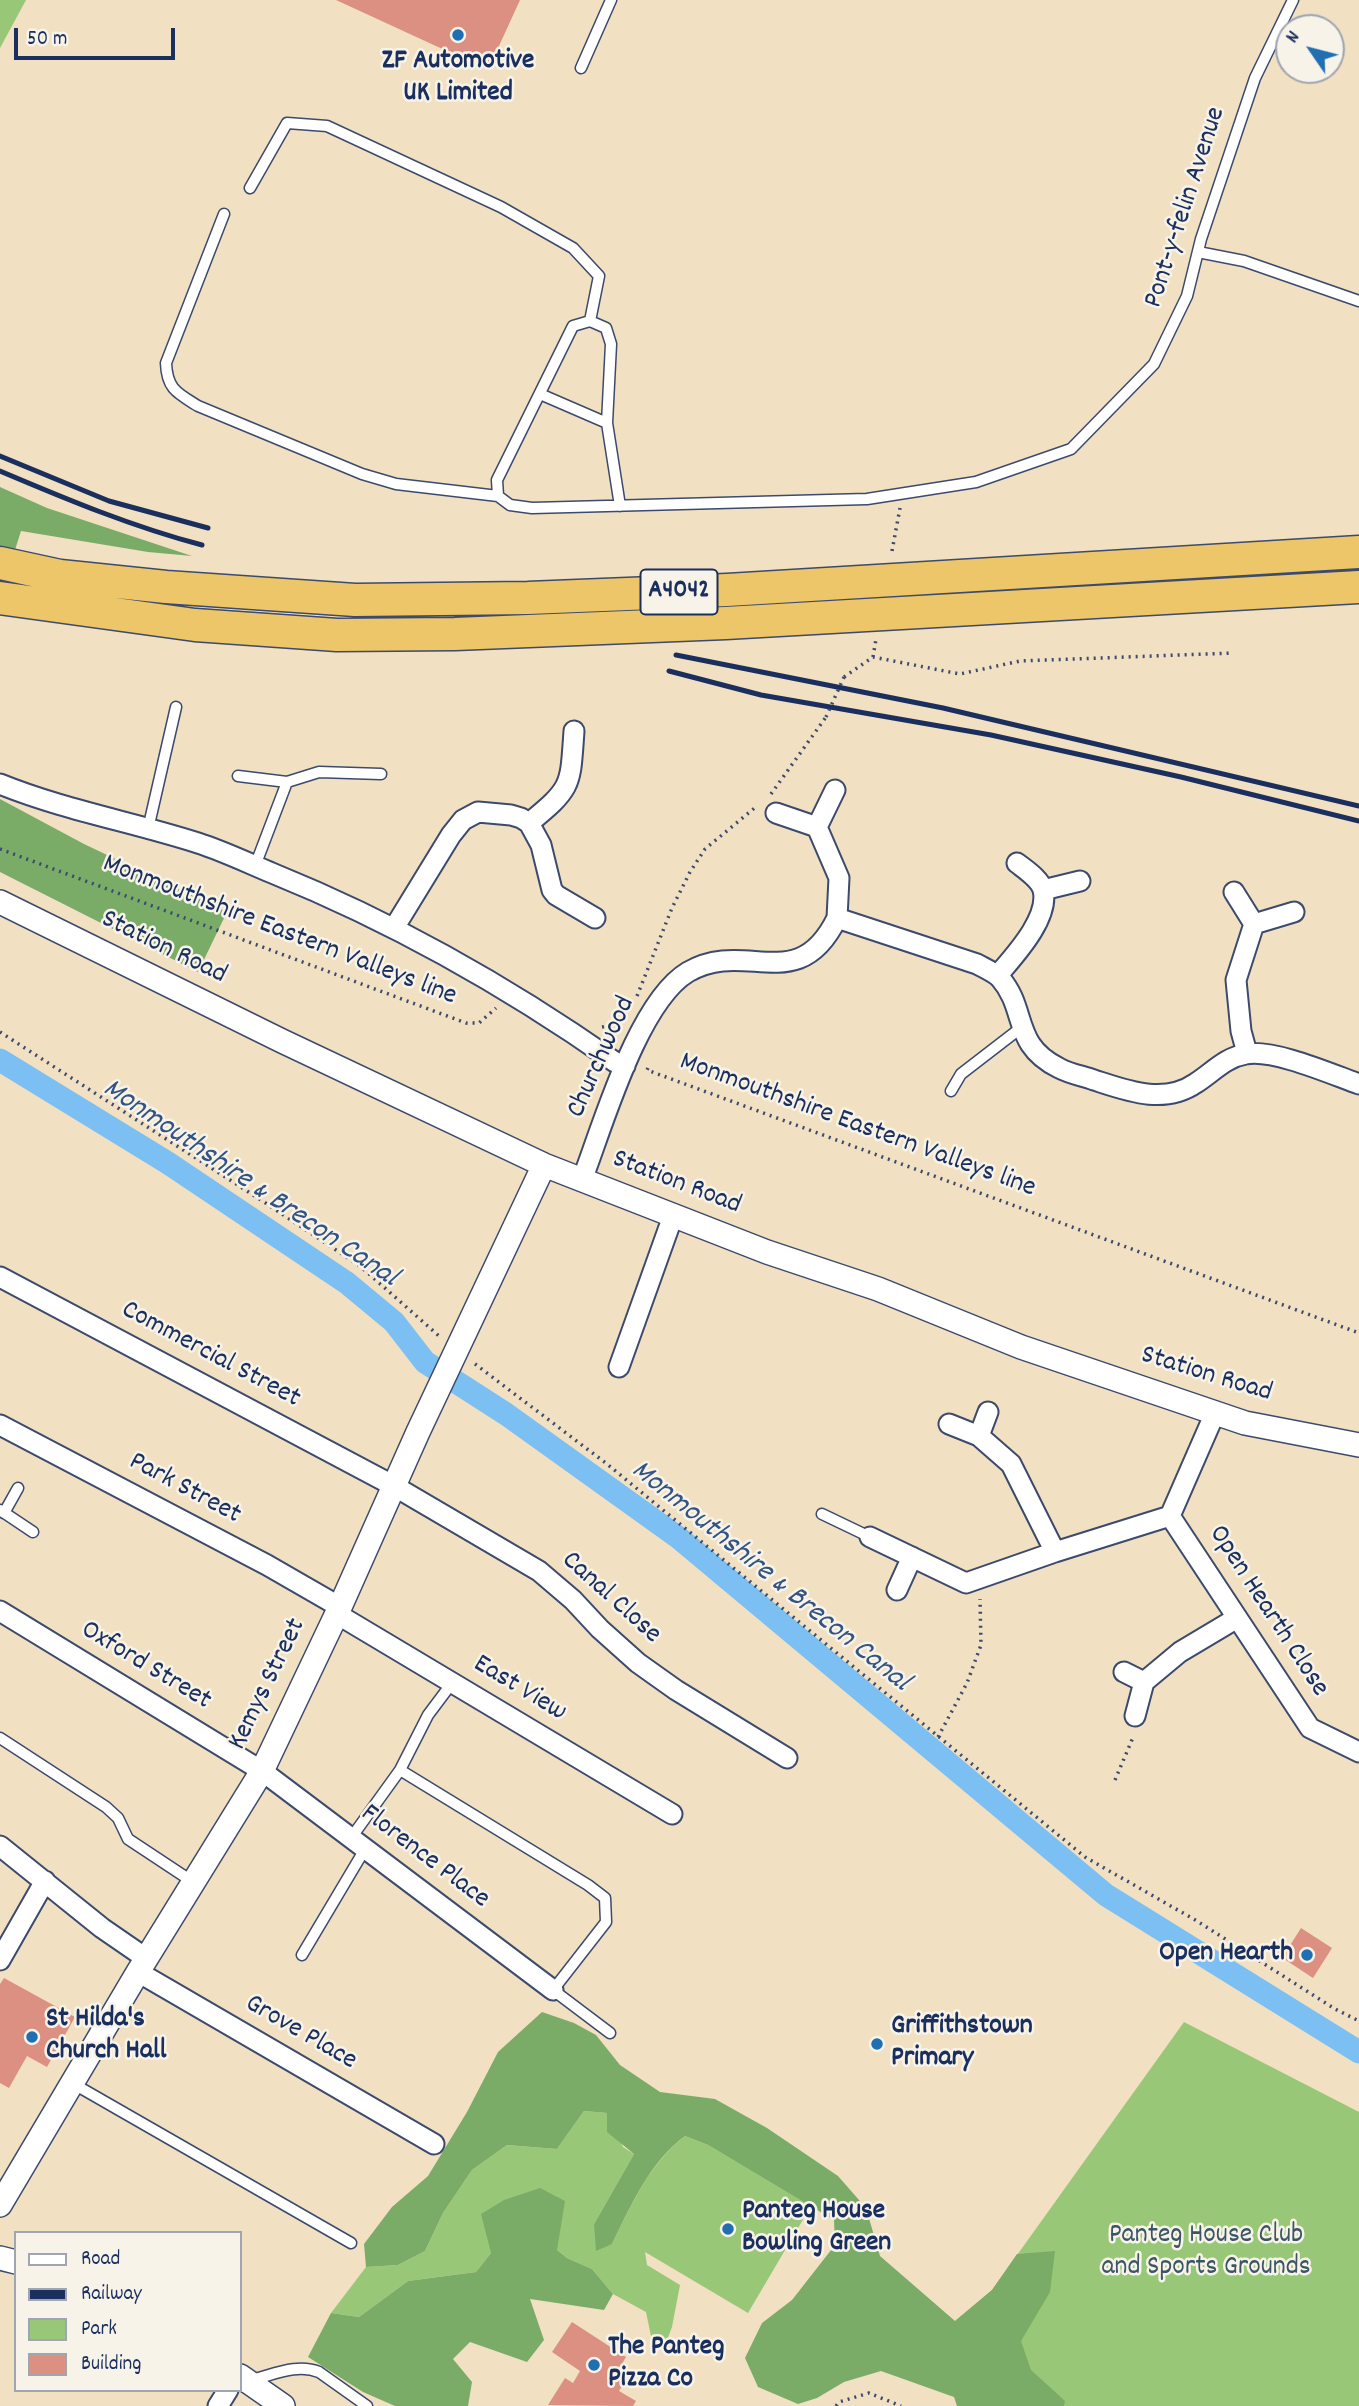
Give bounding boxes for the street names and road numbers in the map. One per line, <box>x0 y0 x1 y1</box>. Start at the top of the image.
street label: Pont-y-felin Avenue <box>1139 103 1235 313</box>
road number: A4042 <box>640 570 718 614</box>
street label: Monmouthshire Eastern Valleys line <box>97 849 461 1015</box>
street label: Station Road <box>95 904 231 994</box>
street label: Churchwood <box>561 992 645 1124</box>
street label: Monmouthshire Eastern Valleys line <box>674 1047 1040 1207</box>
street label: Station Road <box>607 1144 745 1224</box>
street label: Commercial Street <box>115 1295 305 1417</box>
street label: Station Road <box>1136 1340 1276 1412</box>
street label: Park Street <box>122 1446 246 1534</box>
street label: Open Hearth Close <box>1199 1520 1335 1704</box>
street label: Canal Close <box>553 1545 667 1653</box>
street label: Kemys Street <box>223 1614 315 1756</box>
street label: Oxford Street <box>73 1615 217 1719</box>
street label: East View <box>466 1649 572 1731</box>
street label: Florence Place <box>353 1798 495 1918</box>
street label: Grove Place <box>238 1989 362 2079</box>

